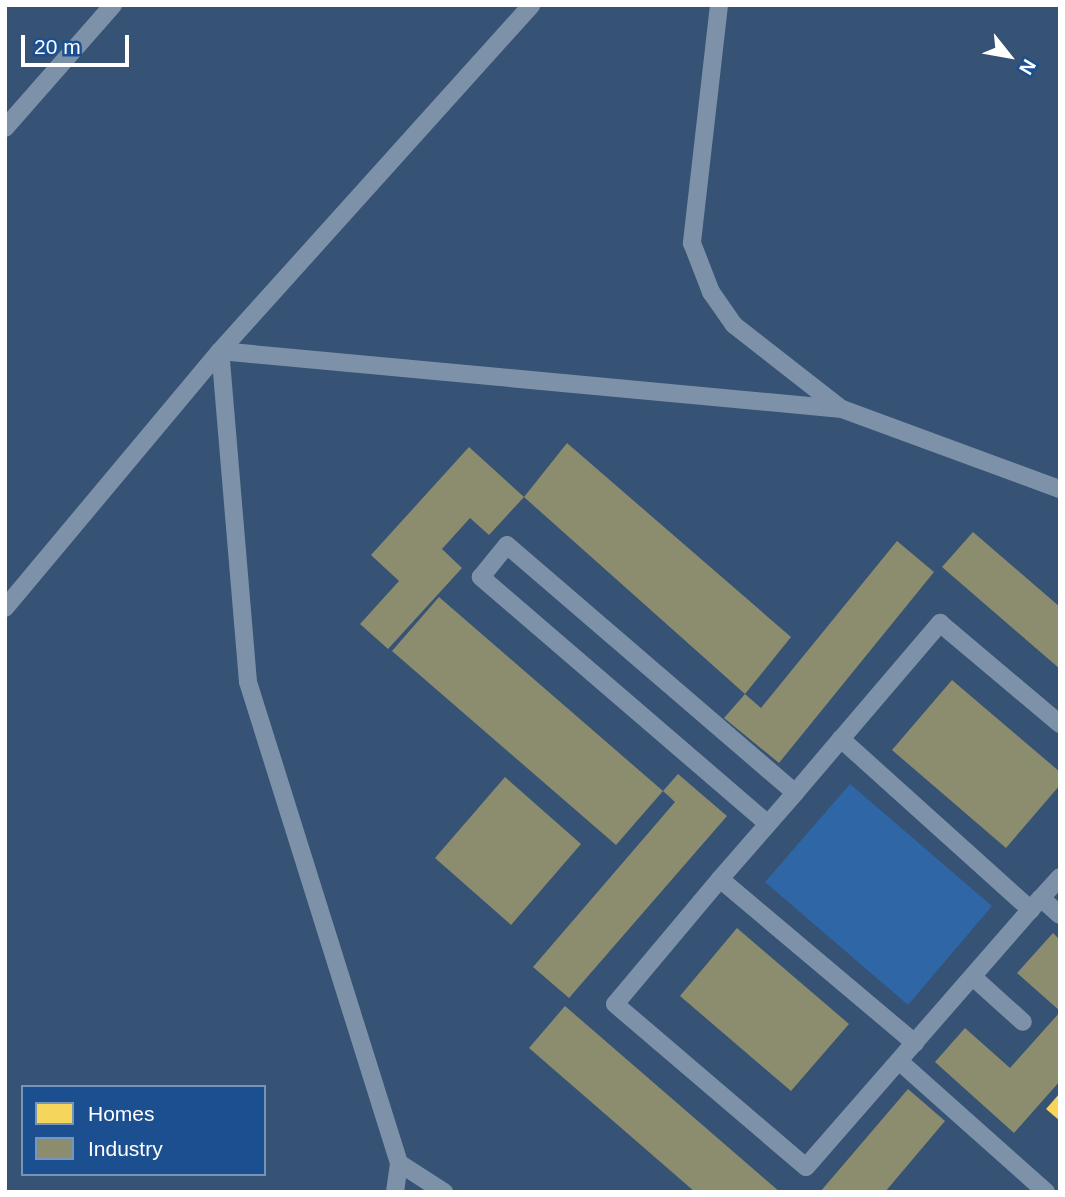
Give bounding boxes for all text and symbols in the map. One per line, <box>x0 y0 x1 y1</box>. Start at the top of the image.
scale bar <box>24 21 133 65</box>
north arrow <box>974 21 1044 91</box>
text: 20 m <box>34 35 81 58</box>
text: N <box>1015 56 1040 78</box>
legend <box>21 1085 266 1176</box>
text: Homes <box>88 1102 155 1125</box>
text: Industry <box>88 1137 163 1160</box>

